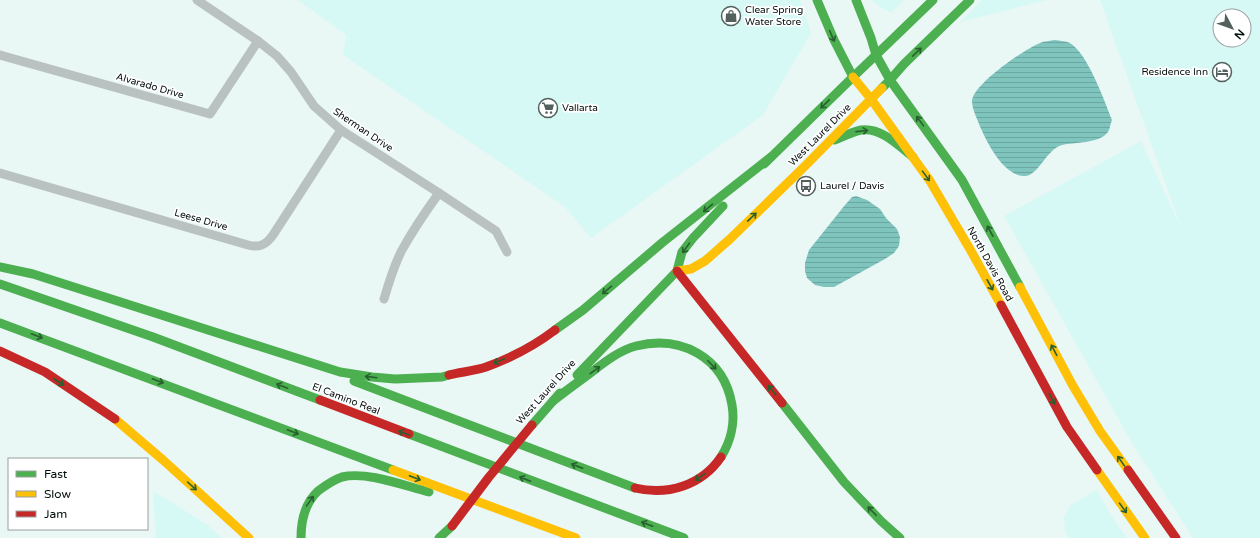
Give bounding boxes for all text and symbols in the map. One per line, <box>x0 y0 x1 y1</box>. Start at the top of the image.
place label: Clear Spring Water Store <box>745 4 803 28</box>
shop icon: Clear Spring Water Store <box>720 5 742 27</box>
north arrow <box>1212 8 1252 48</box>
text: N <box>1231 27 1247 42</box>
one-way arrow <box>829 30 837 42</box>
one-way arrow <box>912 47 922 57</box>
hotel icon: Residence Inn <box>1211 61 1233 83</box>
place label: Residence Inn <box>1141 66 1208 78</box>
street label: Alvarado Drive <box>115 71 186 101</box>
supermarket icon: Vallarta <box>537 97 559 119</box>
one-way arrow <box>820 99 830 109</box>
street label: West Laurel Drive <box>786 101 854 169</box>
place label: Vallarta <box>562 102 598 114</box>
street label: Sherman Drive <box>331 106 396 155</box>
one-way arrow <box>916 116 924 127</box>
one-way arrow <box>856 127 869 134</box>
one-way arrow <box>922 170 930 181</box>
bus stop icon: Laurel / Davis <box>795 175 817 197</box>
place label: Laurel / Davis <box>820 180 885 192</box>
one-way arrow <box>702 204 713 212</box>
street label: Leese Drive <box>173 207 229 233</box>
one-way arrow <box>747 212 757 222</box>
street label: North Davis Road <box>964 225 1016 303</box>
one-way arrow <box>985 225 993 237</box>
one-way arrow <box>682 242 690 253</box>
one-way arrow <box>986 279 994 291</box>
one-way arrow <box>601 286 612 295</box>
one-way arrow <box>30 332 42 340</box>
one-way arrow <box>1049 344 1057 356</box>
street label: West Laurel Drive <box>514 357 578 427</box>
one-way arrow <box>493 358 505 366</box>
one-way arrow <box>707 360 717 370</box>
one-way arrow <box>590 365 601 374</box>
one-way arrow <box>365 373 378 381</box>
one-way arrow <box>54 377 65 386</box>
one-way arrow <box>152 378 164 386</box>
street label: El Camino Real <box>311 381 381 417</box>
one-way arrow <box>277 382 289 390</box>
one-way arrow <box>768 384 776 395</box>
one-way arrow <box>1049 393 1056 405</box>
one-way arrow <box>398 428 410 436</box>
one-way arrow <box>287 429 300 436</box>
one-way arrow <box>1117 456 1125 467</box>
legend <box>8 458 148 530</box>
one-way arrow <box>571 462 583 470</box>
text: Fast <box>44 467 68 481</box>
one-way arrow <box>695 473 706 481</box>
one-way arrow <box>409 474 421 482</box>
one-way arrow <box>520 474 532 482</box>
one-way arrow <box>187 482 198 491</box>
text: Slow <box>44 487 71 501</box>
one-way arrow <box>306 496 314 507</box>
one-way arrow <box>1119 502 1127 513</box>
one-way arrow <box>867 506 877 516</box>
text: Jam <box>44 507 67 521</box>
one-way arrow <box>641 520 653 528</box>

